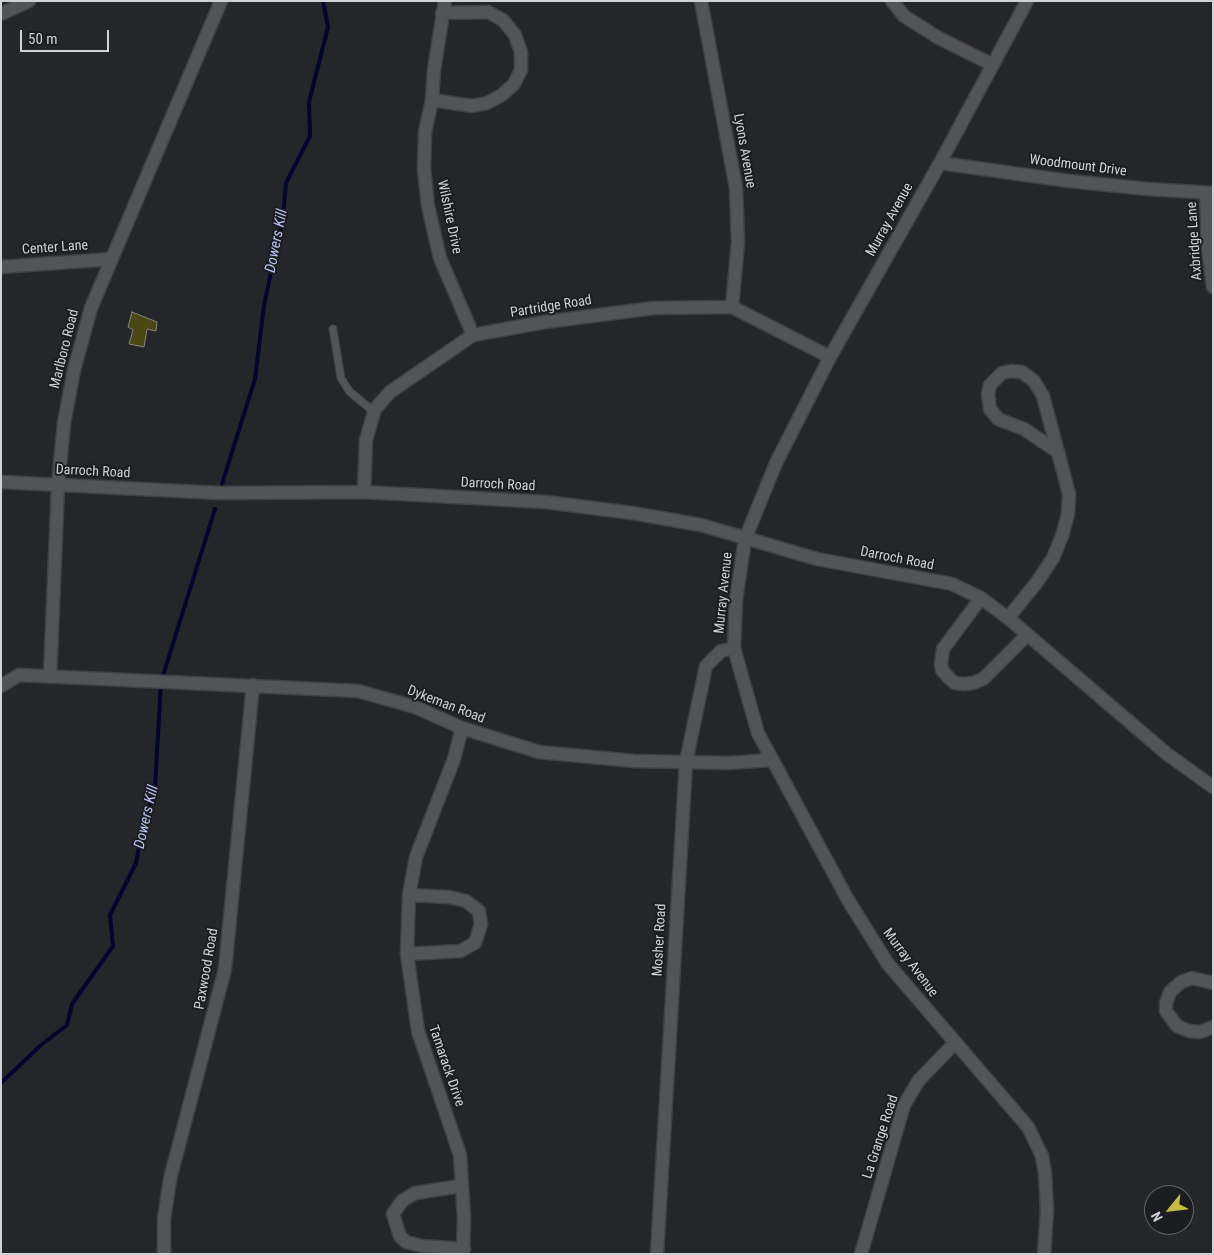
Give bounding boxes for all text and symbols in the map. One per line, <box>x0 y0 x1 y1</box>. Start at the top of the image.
scale bar <box>22 20 111 52</box>
text: 50 m <box>28 30 58 48</box>
street label: Lyons Avenue <box>729 113 759 189</box>
street label: Woodmount Drive <box>1028 152 1128 180</box>
street label: Wilshire Drive <box>433 178 465 256</box>
street label: Murray Avenue <box>863 180 917 260</box>
street label: Axbridge Lane <box>1184 201 1206 281</box>
water label: Dowers Kill <box>262 208 292 274</box>
street label: Center Lane <box>21 237 89 259</box>
street label: Partridge Road <box>509 292 593 322</box>
street label: Marlboro Road <box>47 308 83 390</box>
street label: Darroch Road <box>55 462 131 482</box>
street label: Darroch Road <box>460 475 536 495</box>
street label: Darroch Road <box>859 544 935 574</box>
street label: Murray Avenue <box>711 552 737 634</box>
street label: Dykeman Road <box>405 682 487 728</box>
water label: Dowers Kill <box>131 784 163 850</box>
street label: Mosher Road <box>650 903 670 977</box>
street label: Murray Avenue <box>879 925 941 1001</box>
street label: Paxwood Road <box>192 927 222 1011</box>
street label: Tamarack Drive <box>424 1023 468 1109</box>
street label: La Grange Road <box>860 1093 902 1181</box>
north arrow <box>1144 1185 1194 1235</box>
text: N <box>1148 1209 1166 1224</box>

